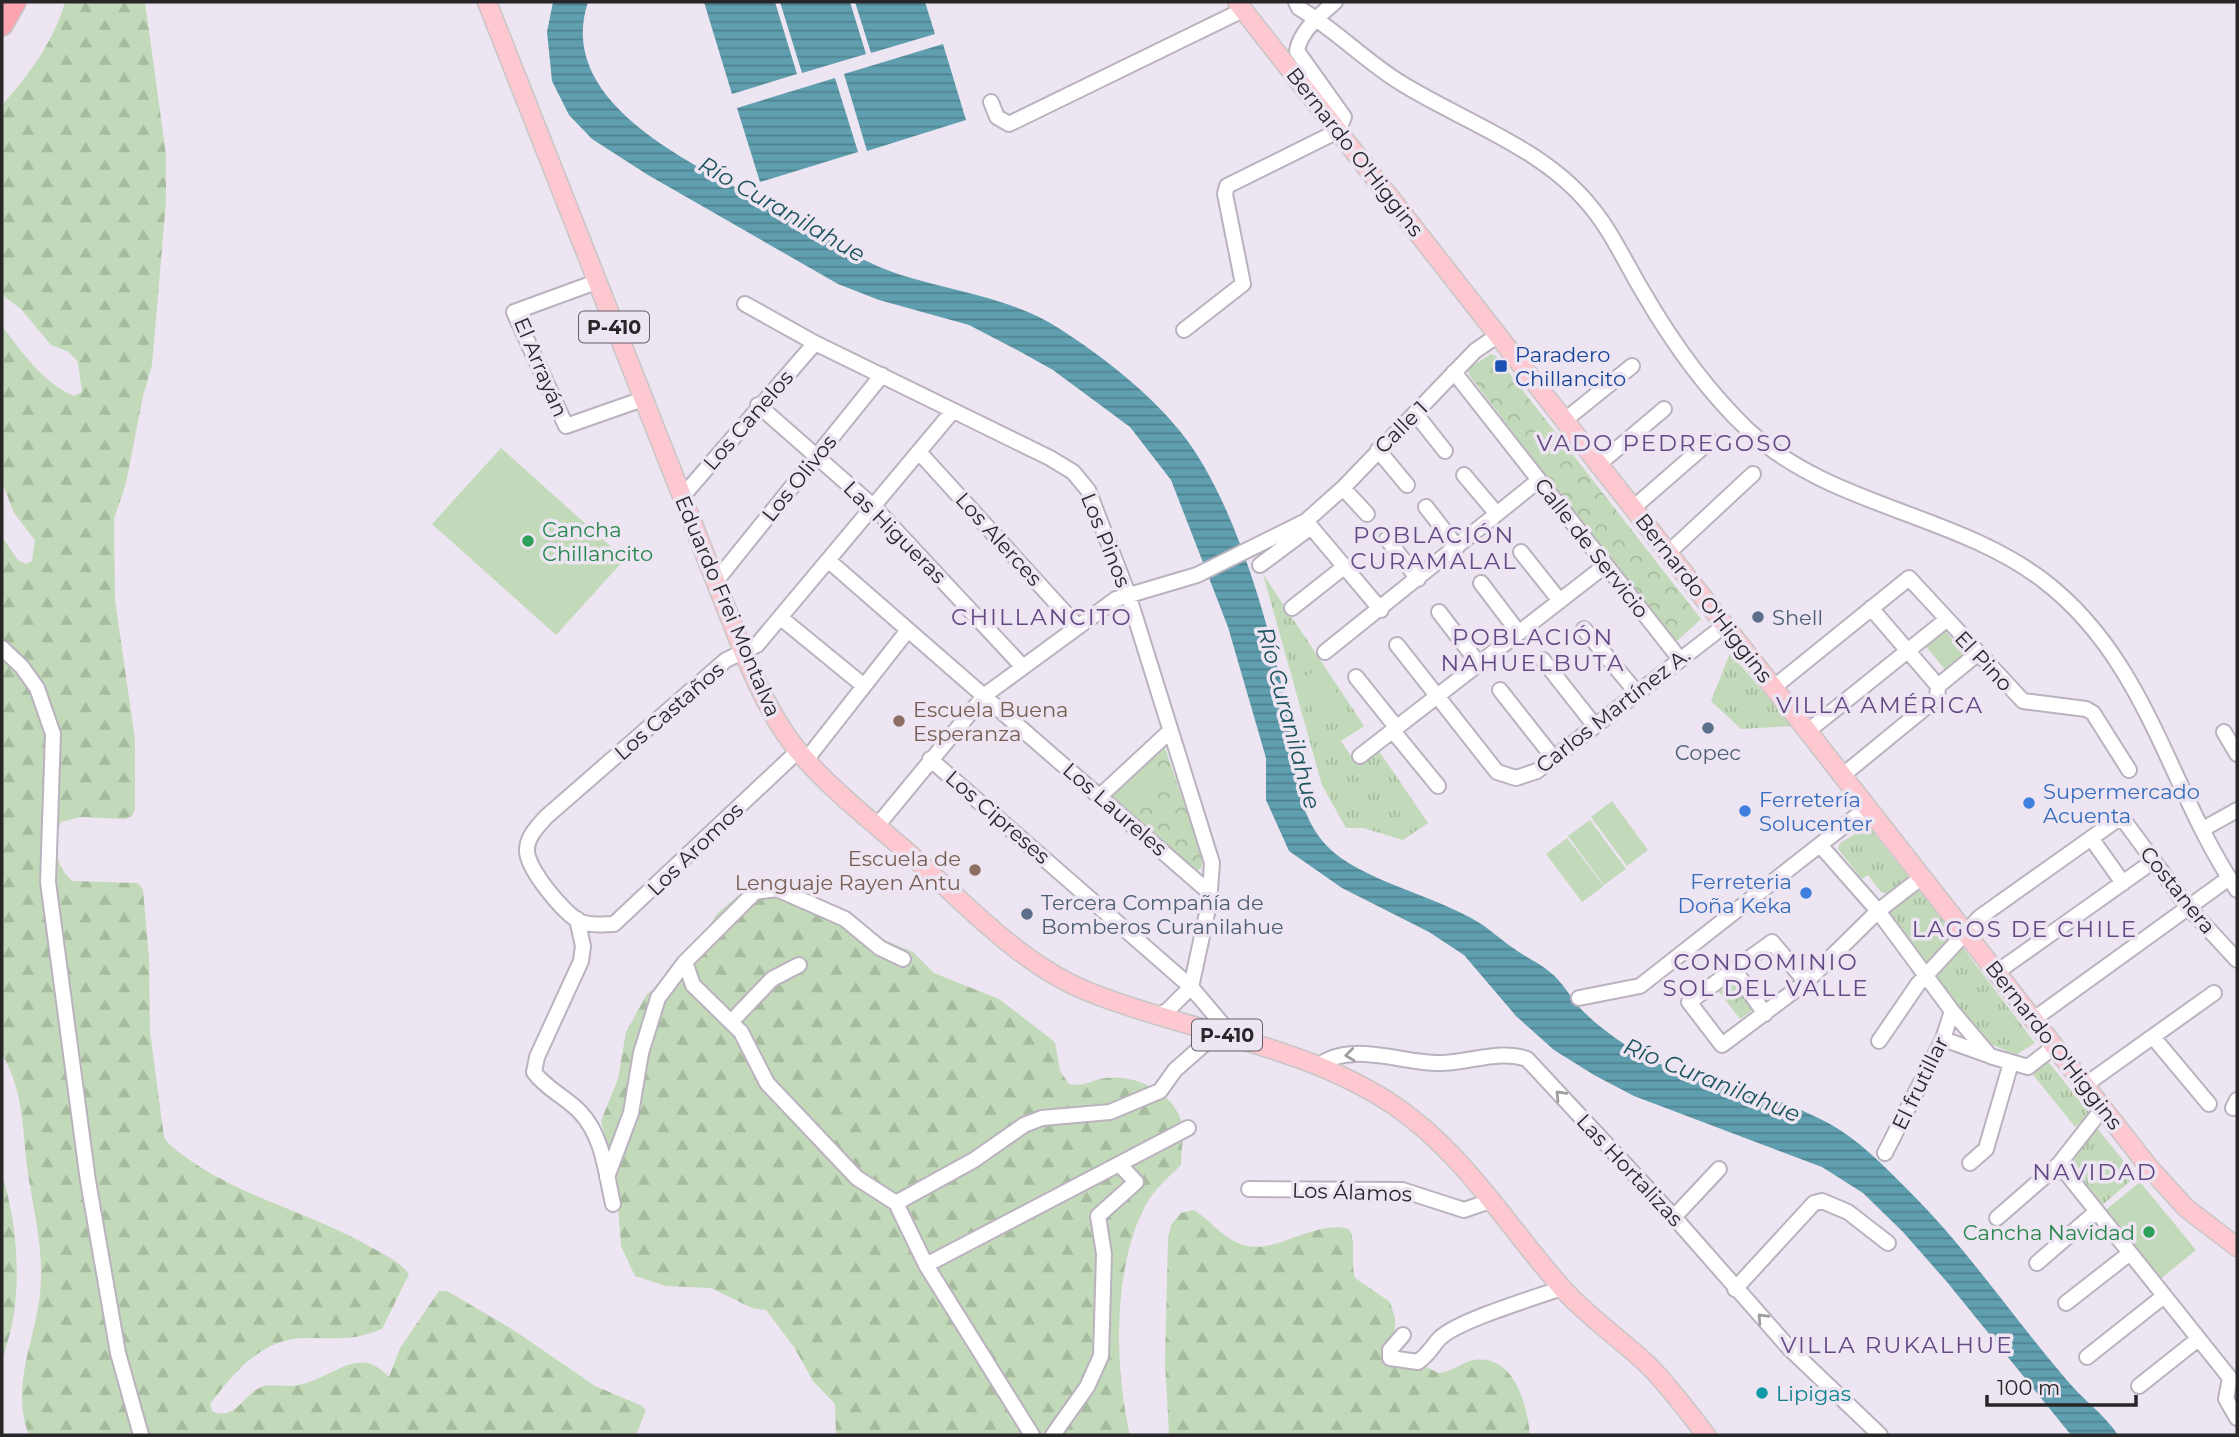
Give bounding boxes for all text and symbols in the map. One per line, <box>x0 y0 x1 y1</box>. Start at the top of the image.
street label: Bernardo O'Higgins <box>1281 63 1429 241</box>
water label: Río Curanilahue <box>694 150 870 268</box>
road number: P-410 <box>579 312 649 342</box>
street label: El Arrayán <box>509 314 573 420</box>
place label: Paradero Chillancito <box>1515 342 1626 391</box>
marker: Paradero Chillancito <box>1493 358 1509 374</box>
street label: Los Canelos <box>698 365 798 475</box>
street label: Calle 1 <box>1369 395 1433 459</box>
district label: VADO PEDREGOSO <box>1536 429 1794 457</box>
street label: Los Olivos <box>756 430 842 526</box>
street label: Calle de Servicio <box>1530 473 1654 623</box>
street label: Las Higueras <box>839 476 951 588</box>
street label: Los Alerces <box>950 487 1048 591</box>
street label: Los Pinos <box>1076 489 1136 591</box>
street label: Eduardo Frei Montalva <box>670 492 786 720</box>
street label: Bernardo O'Higgins <box>1630 509 1778 687</box>
place label: Cancha Chillancito <box>542 517 653 566</box>
district label: POBLACIÓN CURAMALAL <box>1350 521 1518 575</box>
marker: Cancha Chillancito <box>520 533 536 549</box>
district label: CHILLANCITO <box>951 603 1133 631</box>
place label: Shell <box>1772 605 1823 630</box>
marker: Shell <box>1750 609 1766 625</box>
district label: POBLACIÓN NAHUELBUTA <box>1440 623 1626 677</box>
water label: Río Curanilahue <box>1251 624 1327 812</box>
street label: El Pino <box>1950 626 2018 696</box>
street label: Carlos Martínez A. <box>1531 642 1695 778</box>
street label: Los Castaños <box>609 657 729 765</box>
district label: VILLA AMÉRICA <box>1776 691 1984 719</box>
place label: Escuela Buena Esperanza <box>913 697 1069 746</box>
marker: Escuela Buena Esperanza <box>891 713 907 729</box>
marker: Copec <box>1700 720 1716 736</box>
place label: Copec <box>1675 740 1741 765</box>
street label: Los Laureles <box>1058 757 1172 861</box>
street label: Los Cipreses <box>941 765 1055 869</box>
place label: Supermercado Acuenta <box>2043 779 2200 828</box>
place label: Ferretería Solucenter <box>1759 787 1873 836</box>
marker: Supermercado Acuenta <box>2021 795 2037 811</box>
street label: Los Aromos <box>642 797 748 901</box>
marker: Ferretería Solucenter <box>1737 803 1753 819</box>
street label: Costanera <box>2135 841 2221 939</box>
place label: Escuela de Lenguaje Rayen Antu <box>735 846 961 895</box>
marker: Escuela de Lenguaje Rayen Antu <box>967 862 983 878</box>
place label: Ferreteria Doña Keka <box>1678 869 1792 918</box>
marker: Ferreteria Doña Keka <box>1798 885 1814 901</box>
place label: Tercera Compañía de Bomberos Curanilahue <box>1041 890 1284 939</box>
marker: Tercera Compañía de Bomberos Curanilahue <box>1019 906 1035 922</box>
district label: LAGOS DE CHILE <box>1912 915 2138 943</box>
district label: CONDOMINIO SOL DEL VALLE <box>1662 948 1870 1002</box>
street label: Bernardo O'Higgins <box>1980 956 2128 1134</box>
road number: P-410 <box>1192 1020 1262 1050</box>
water label: Río Curanilahue <box>1620 1032 1804 1128</box>
street label: El frutillar <box>1887 1032 1953 1134</box>
one-way arrow <box>1345 1048 1356 1063</box>
one-way arrow <box>1556 1090 1569 1103</box>
street label: Las Hortalizas <box>1572 1109 1688 1231</box>
district label: NAVIDAD <box>2032 1158 2158 1186</box>
street label: Los Álamos <box>1292 1177 1412 1207</box>
place label: Cancha Navidad <box>1963 1220 2135 1245</box>
marker: Cancha Navidad <box>2141 1224 2157 1240</box>
one-way arrow <box>1757 1313 1770 1326</box>
district label: VILLA RUKALHUE <box>1780 1331 2014 1359</box>
scale bar <box>1987 1364 2136 1408</box>
text: 100 m <box>1997 1375 2060 1400</box>
place label: Lipigas <box>1776 1381 1851 1406</box>
marker: Lipigas <box>1754 1385 1770 1401</box>

